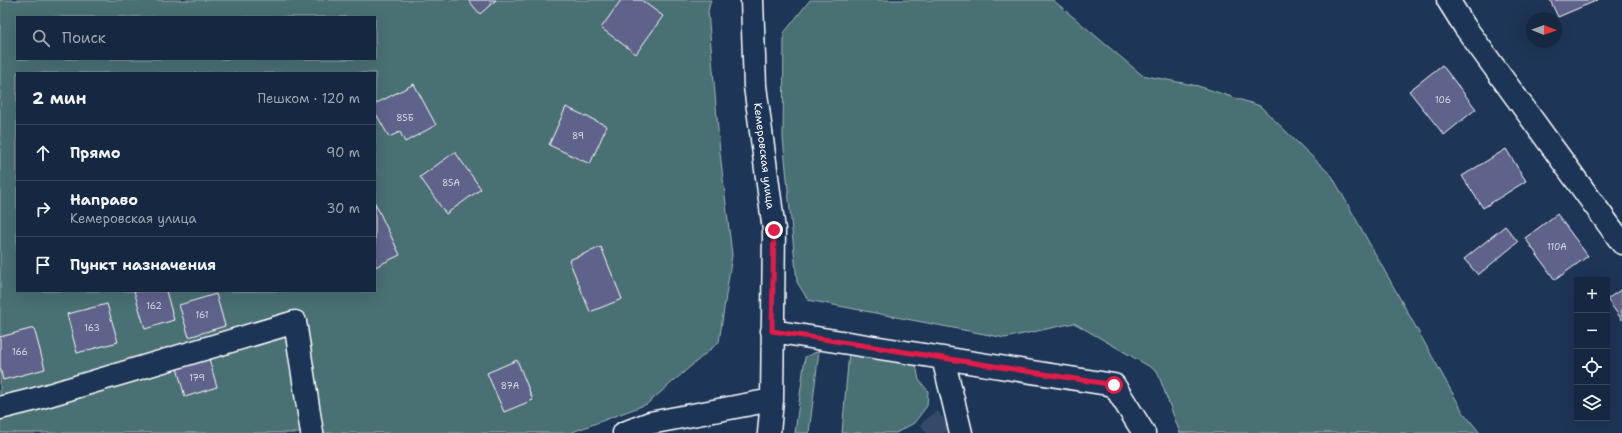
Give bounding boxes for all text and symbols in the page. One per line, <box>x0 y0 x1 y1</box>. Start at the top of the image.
north arrow <box>1526 12 1562 48</box>
search box <box>16 16 376 60</box>
icon: search <box>30 27 52 49</box>
text: Поиск <box>62 28 106 48</box>
text: 2 мин <box>32 87 87 109</box>
text: Пешком · 120 m <box>257 90 360 107</box>
house number: 106 <box>1435 94 1451 106</box>
street label: Кемеровская улица <box>750 102 778 210</box>
house number: 85Б <box>396 112 414 124</box>
house number: 89 <box>572 130 584 142</box>
icon: ahead <box>32 142 54 164</box>
text: Прямо <box>70 143 120 163</box>
text: 90 m <box>326 144 360 161</box>
house number: 85А <box>442 177 461 189</box>
text: Направо <box>70 190 138 210</box>
icon: right <box>32 198 54 220</box>
text: 30 m <box>326 200 360 217</box>
text: Кемеровская улица <box>70 210 197 227</box>
route end <box>765 221 783 239</box>
house number: 110А <box>1547 241 1567 253</box>
icon: arrive <box>32 254 54 276</box>
text: Пункт назначения <box>70 255 216 275</box>
map controls <box>1574 277 1610 421</box>
button: + <box>1574 277 1610 313</box>
house number: 162 <box>146 300 162 312</box>
house number: 161 <box>196 309 208 321</box>
button: − <box>1574 313 1610 349</box>
house number: 163 <box>84 322 100 334</box>
house number: 166 <box>12 346 28 358</box>
button: locate <box>1574 349 1610 385</box>
house number: 179 <box>189 372 205 384</box>
route start <box>1105 376 1123 394</box>
house number: 87А <box>501 380 520 392</box>
button: layers <box>1574 385 1610 421</box>

